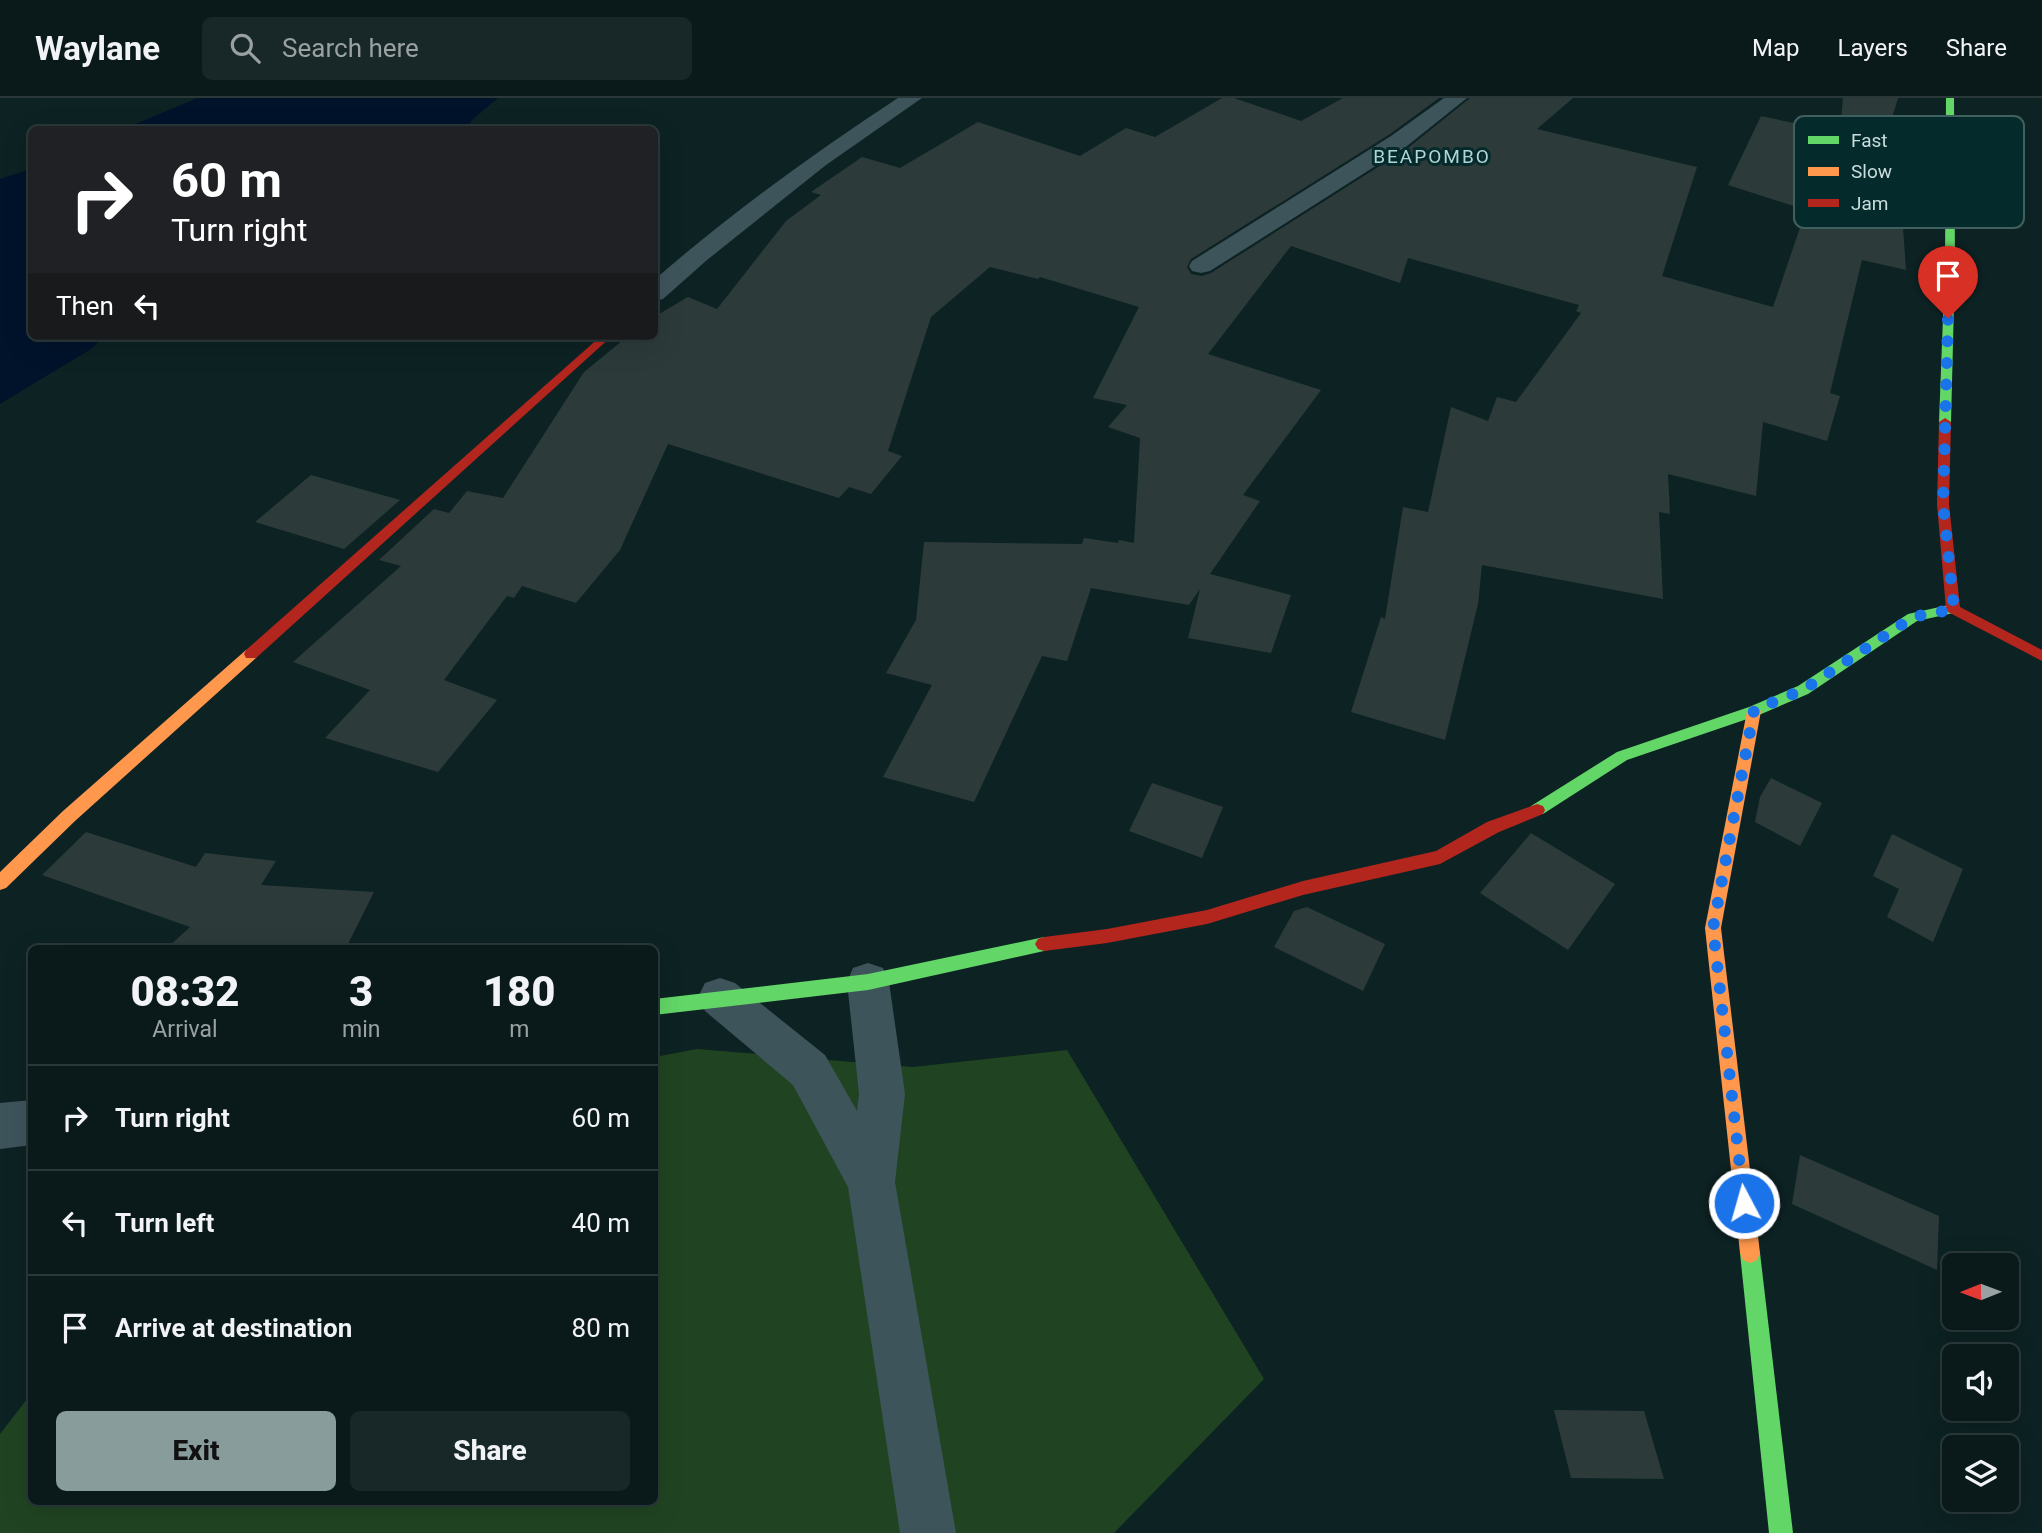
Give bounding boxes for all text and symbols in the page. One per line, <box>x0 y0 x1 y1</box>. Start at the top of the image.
search box <box>202 17 692 80</box>
text: Waylane <box>35 29 160 68</box>
icon: search <box>226 29 264 67</box>
text: Search here <box>282 33 419 63</box>
text: Map <box>1752 34 1800 62</box>
text: Layers <box>1838 34 1908 62</box>
text: Share <box>1946 34 2007 62</box>
legend <box>1794 116 2024 228</box>
text: Fast <box>1851 129 1888 152</box>
district label: BEAPOMBO <box>1373 145 1491 168</box>
text: 60 m <box>171 152 282 209</box>
icon: right <box>56 154 147 245</box>
text: Slow <box>1851 160 1892 183</box>
text: Jam <box>1851 192 1888 215</box>
text: Turn right <box>171 211 307 249</box>
pin <box>1918 246 1978 318</box>
icon: arrive <box>1929 257 1967 295</box>
icon: left <box>128 287 166 325</box>
text: Then <box>56 291 114 321</box>
text: 08:32 <box>130 967 240 1016</box>
text: 3 <box>349 967 373 1016</box>
text: 180 <box>483 967 556 1016</box>
text: Arrival <box>152 1016 218 1043</box>
text: min <box>342 1016 380 1043</box>
text: m <box>509 1016 529 1043</box>
icon: right <box>56 1099 94 1137</box>
text: Turn right <box>115 1103 230 1133</box>
text: 60 m <box>572 1103 630 1133</box>
position arrow <box>1707 1166 1781 1240</box>
icon: left <box>56 1204 94 1242</box>
text: Turn left <box>115 1208 214 1238</box>
text: 40 m <box>572 1208 630 1238</box>
north arrow <box>1942 1253 2020 1330</box>
map controls <box>1942 1253 2019 1512</box>
icon: arrive <box>56 1309 94 1347</box>
text: Arrive at destination <box>115 1313 352 1343</box>
text: 80 m <box>572 1313 630 1343</box>
button: sound <box>1942 1344 2019 1421</box>
button: Exit <box>56 1411 336 1491</box>
button: Share <box>350 1411 630 1491</box>
button: layers <box>1942 1435 2019 1512</box>

